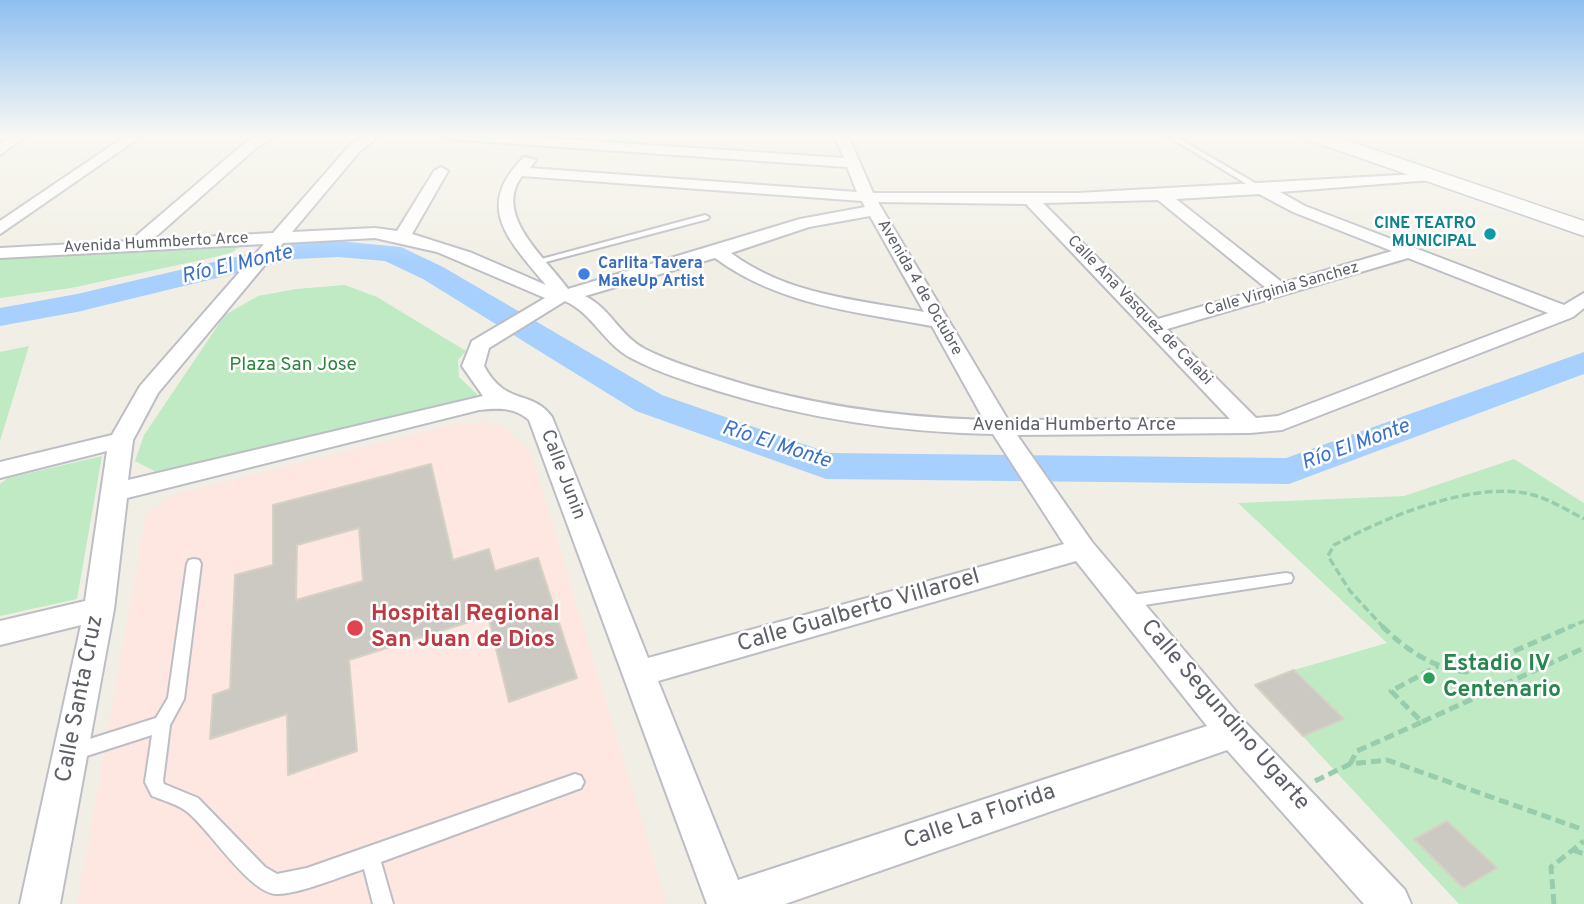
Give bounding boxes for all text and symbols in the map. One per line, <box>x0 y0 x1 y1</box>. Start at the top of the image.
place label: CINE TEATRO MUNICIPAL <box>1374 215 1476 253</box>
street label: Avenida 4 de Octubre <box>872 217 966 359</box>
marker: CINE TEATRO MUNICIPAL <box>1482 226 1498 242</box>
street label: Avenida Hummberto Arce <box>63 230 249 258</box>
street label: Calle Ana Vasquez de Calabi <box>1062 232 1216 390</box>
water label: Río El Monte <box>179 241 295 291</box>
place label: Carlita Tavera MakeUp Artist <box>598 255 705 293</box>
street label: Calle Virginia Sanchez <box>1203 259 1361 321</box>
marker: Carlita Tavera MakeUp Artist <box>576 266 592 282</box>
park label: Plaza San Jose <box>229 355 357 377</box>
street label: Avenida Humberto Arce <box>972 415 1176 437</box>
water label: Río El Monte <box>1299 415 1413 477</box>
water label: Río El Monte <box>718 417 834 475</box>
street label: Calle Junin <box>534 427 590 523</box>
street label: Calle Gualberto Villaroel <box>735 564 983 660</box>
place label: Hospital Regional San Juan de Dios <box>371 601 560 655</box>
street label: Calle Santa Cruz <box>51 613 111 785</box>
street label: Calle Segundino Ugarte <box>1134 615 1314 817</box>
marker: Hospital Regional San Juan de Dios <box>345 618 365 638</box>
place label: Estadio IV Centenario <box>1443 651 1561 705</box>
marker: Estadio IV Centenario <box>1421 670 1437 686</box>
street label: Calle La Florida <box>901 779 1059 857</box>

